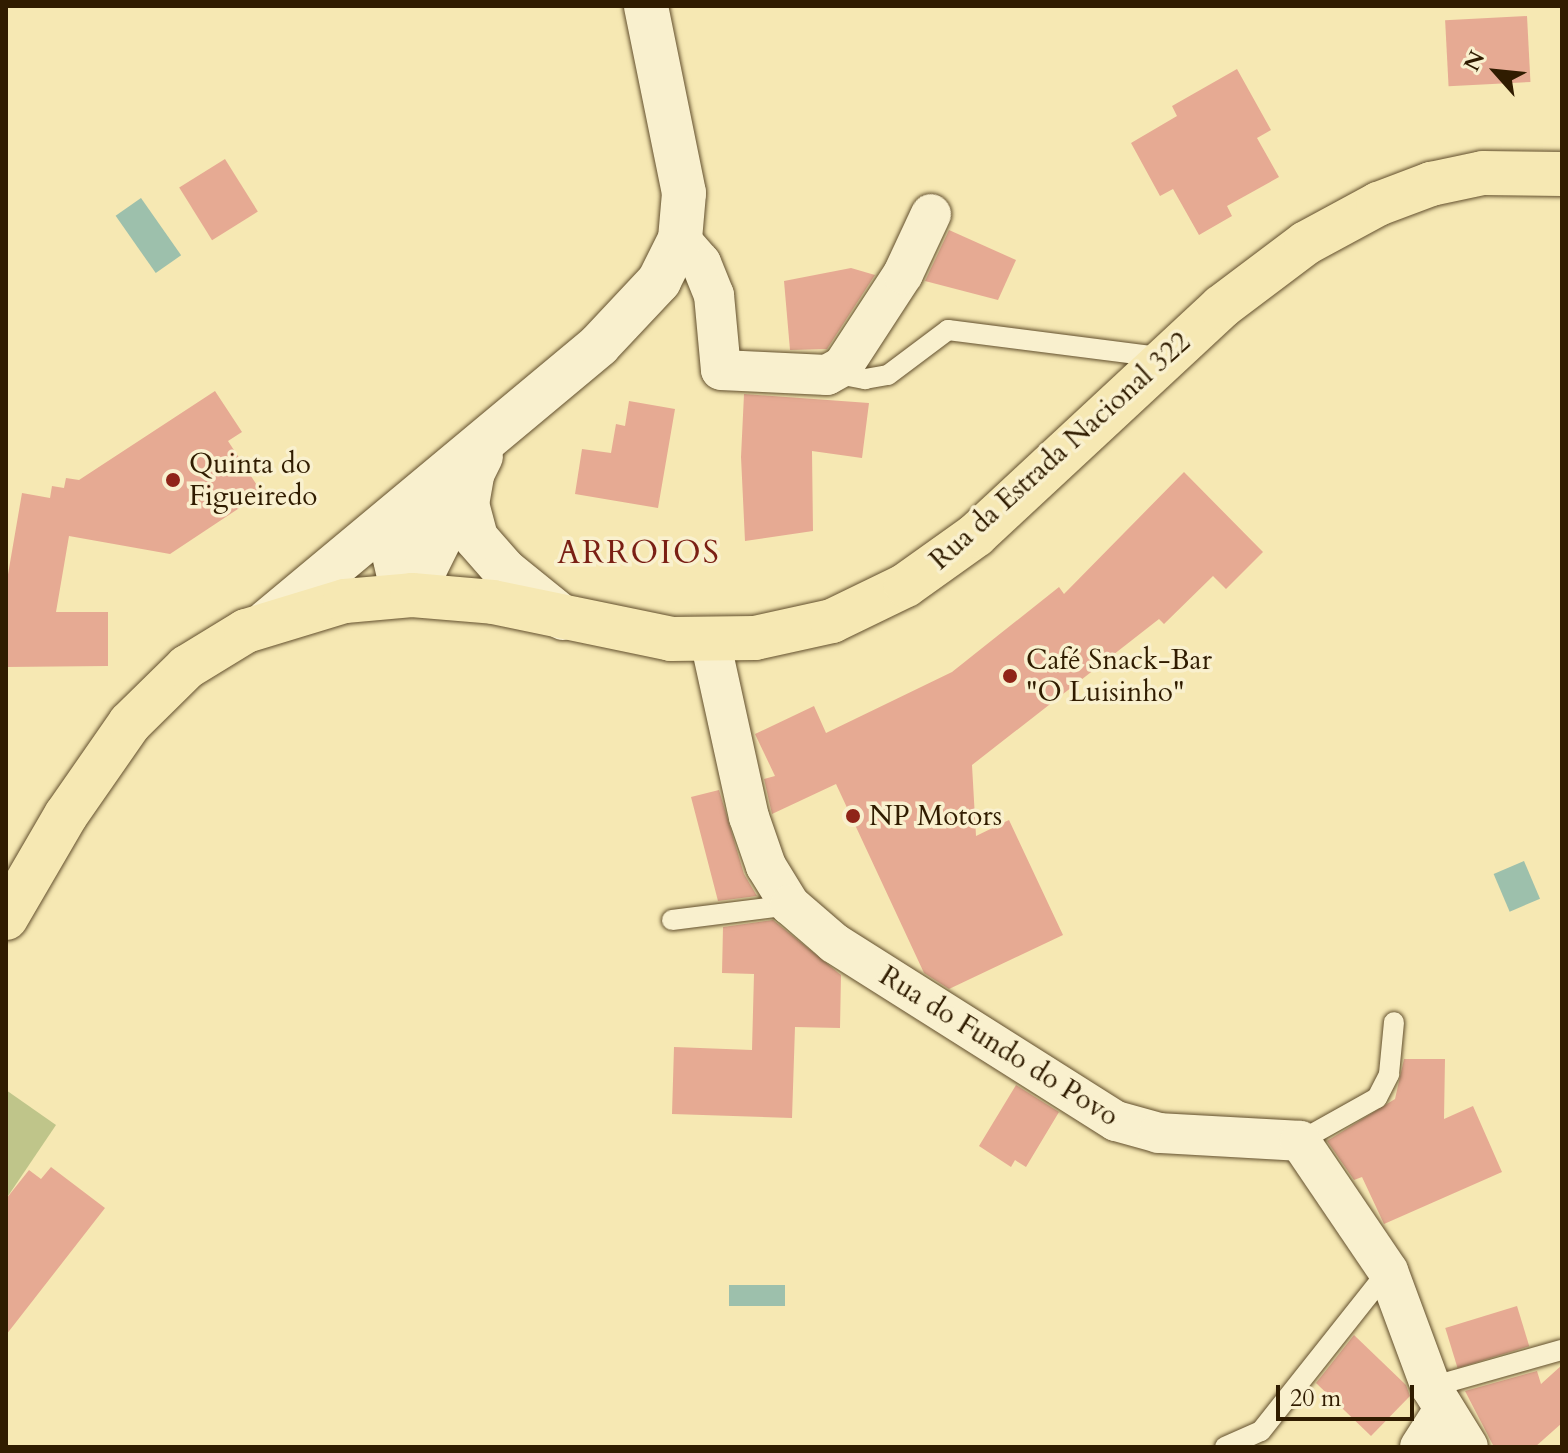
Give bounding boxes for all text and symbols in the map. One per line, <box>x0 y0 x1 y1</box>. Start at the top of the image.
north arrow <box>1456 32 1536 112</box>
text: N <box>1457 46 1492 76</box>
street label: Rua da Estrada Nacional 322 <box>923 325 1197 577</box>
place label: Quinta do Figueiredo <box>189 447 317 513</box>
marker: Quinta do Figueiredo <box>164 471 182 489</box>
district label: ARROIOS <box>557 534 721 572</box>
place label: Café Snack-Bar "O Luisinho" <box>1026 643 1212 709</box>
marker: Café Snack-Bar "O Luisinho" <box>1001 667 1019 685</box>
place label: NP Motors <box>869 799 1002 833</box>
marker: NP Motors <box>844 807 862 825</box>
street label: Rua do Fundo do Povo <box>873 959 1125 1133</box>
scale bar <box>1280 1369 1418 1419</box>
text: 20 m <box>1290 1382 1341 1415</box>

